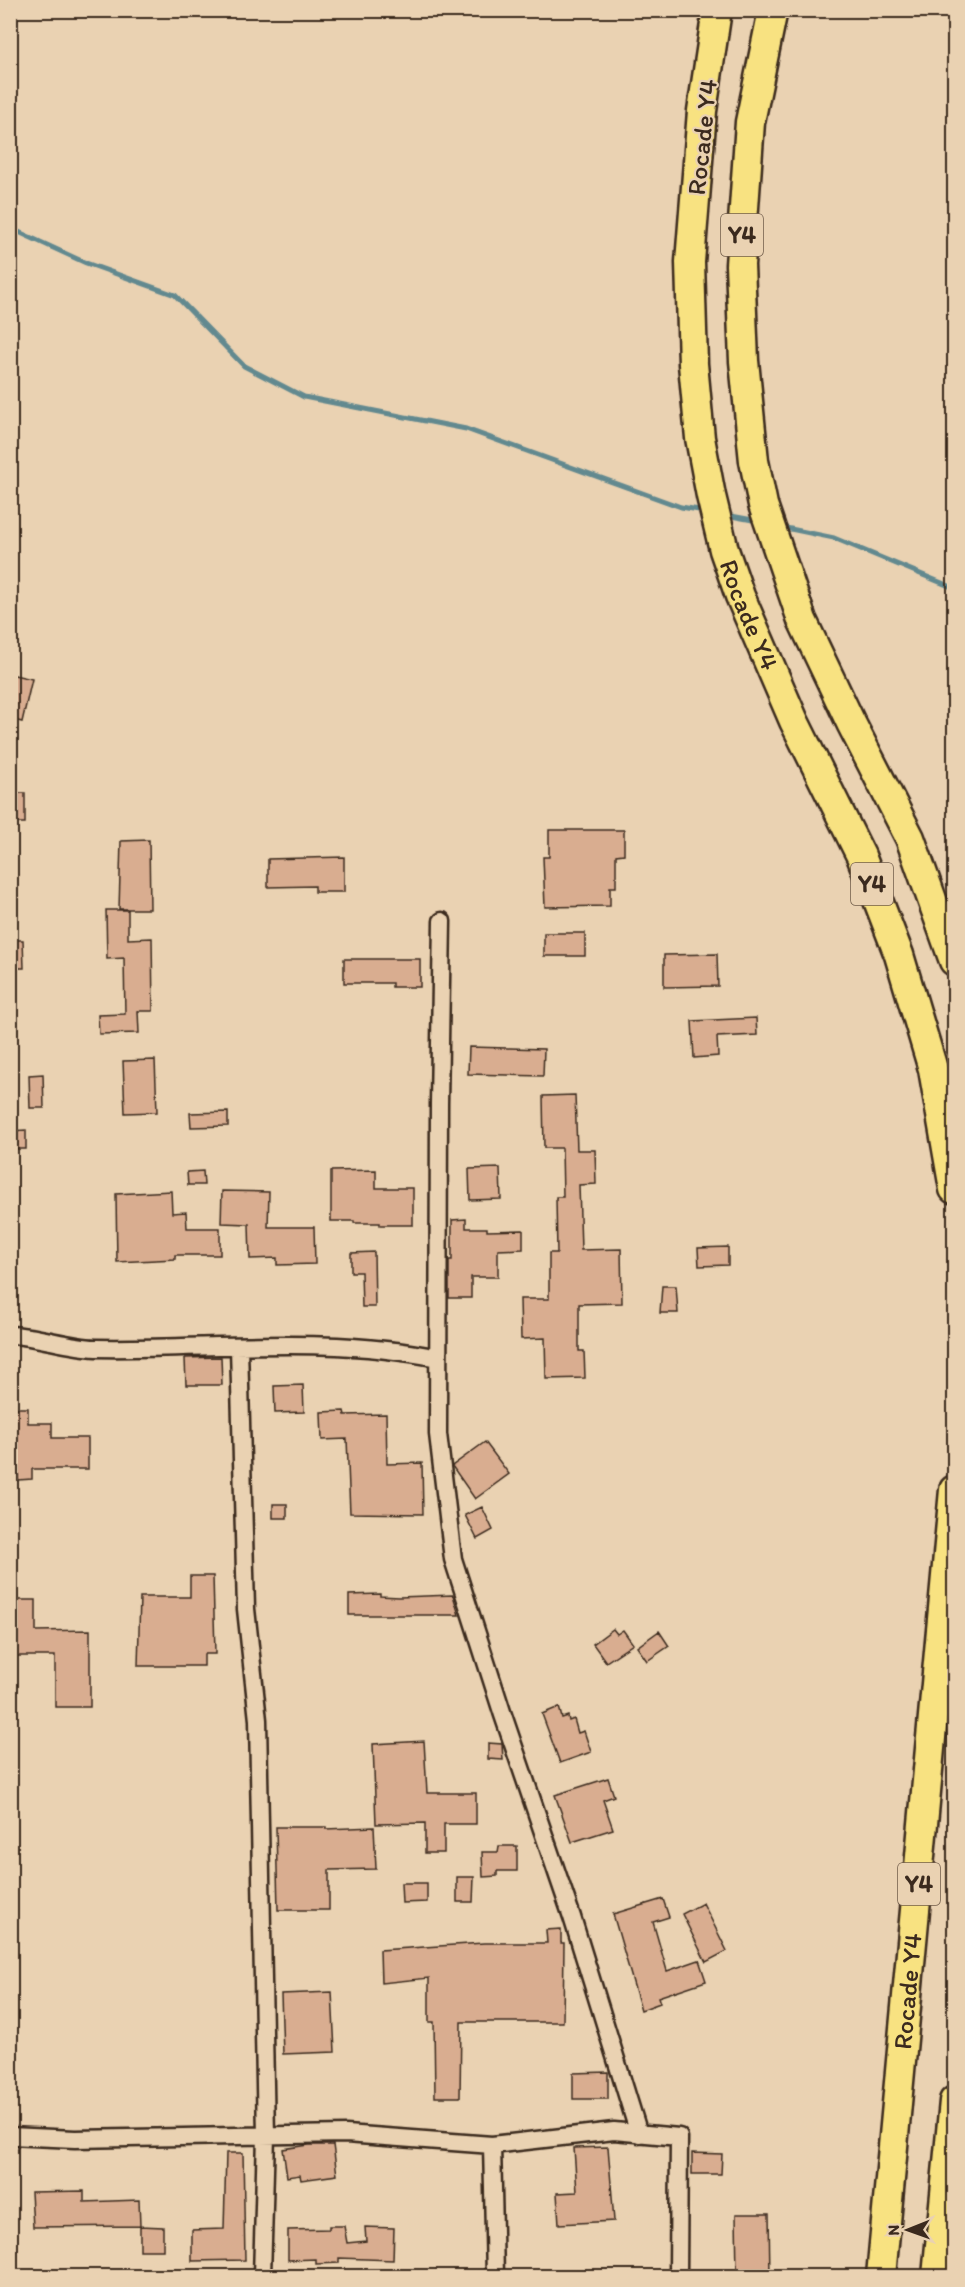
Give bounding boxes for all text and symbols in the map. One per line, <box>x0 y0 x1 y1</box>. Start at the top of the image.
street label: Rocade Y4 <box>680 77 724 197</box>
road number: Y4 <box>721 214 763 256</box>
street label: Rocade Y4 <box>713 555 786 675</box>
road number: Y4 <box>851 863 893 905</box>
road number: Y4 <box>898 1863 940 1905</box>
street label: Rocade Y4 <box>886 1931 929 2051</box>
north arrow <box>878 2200 938 2260</box>
text: N <box>884 2225 903 2236</box>

